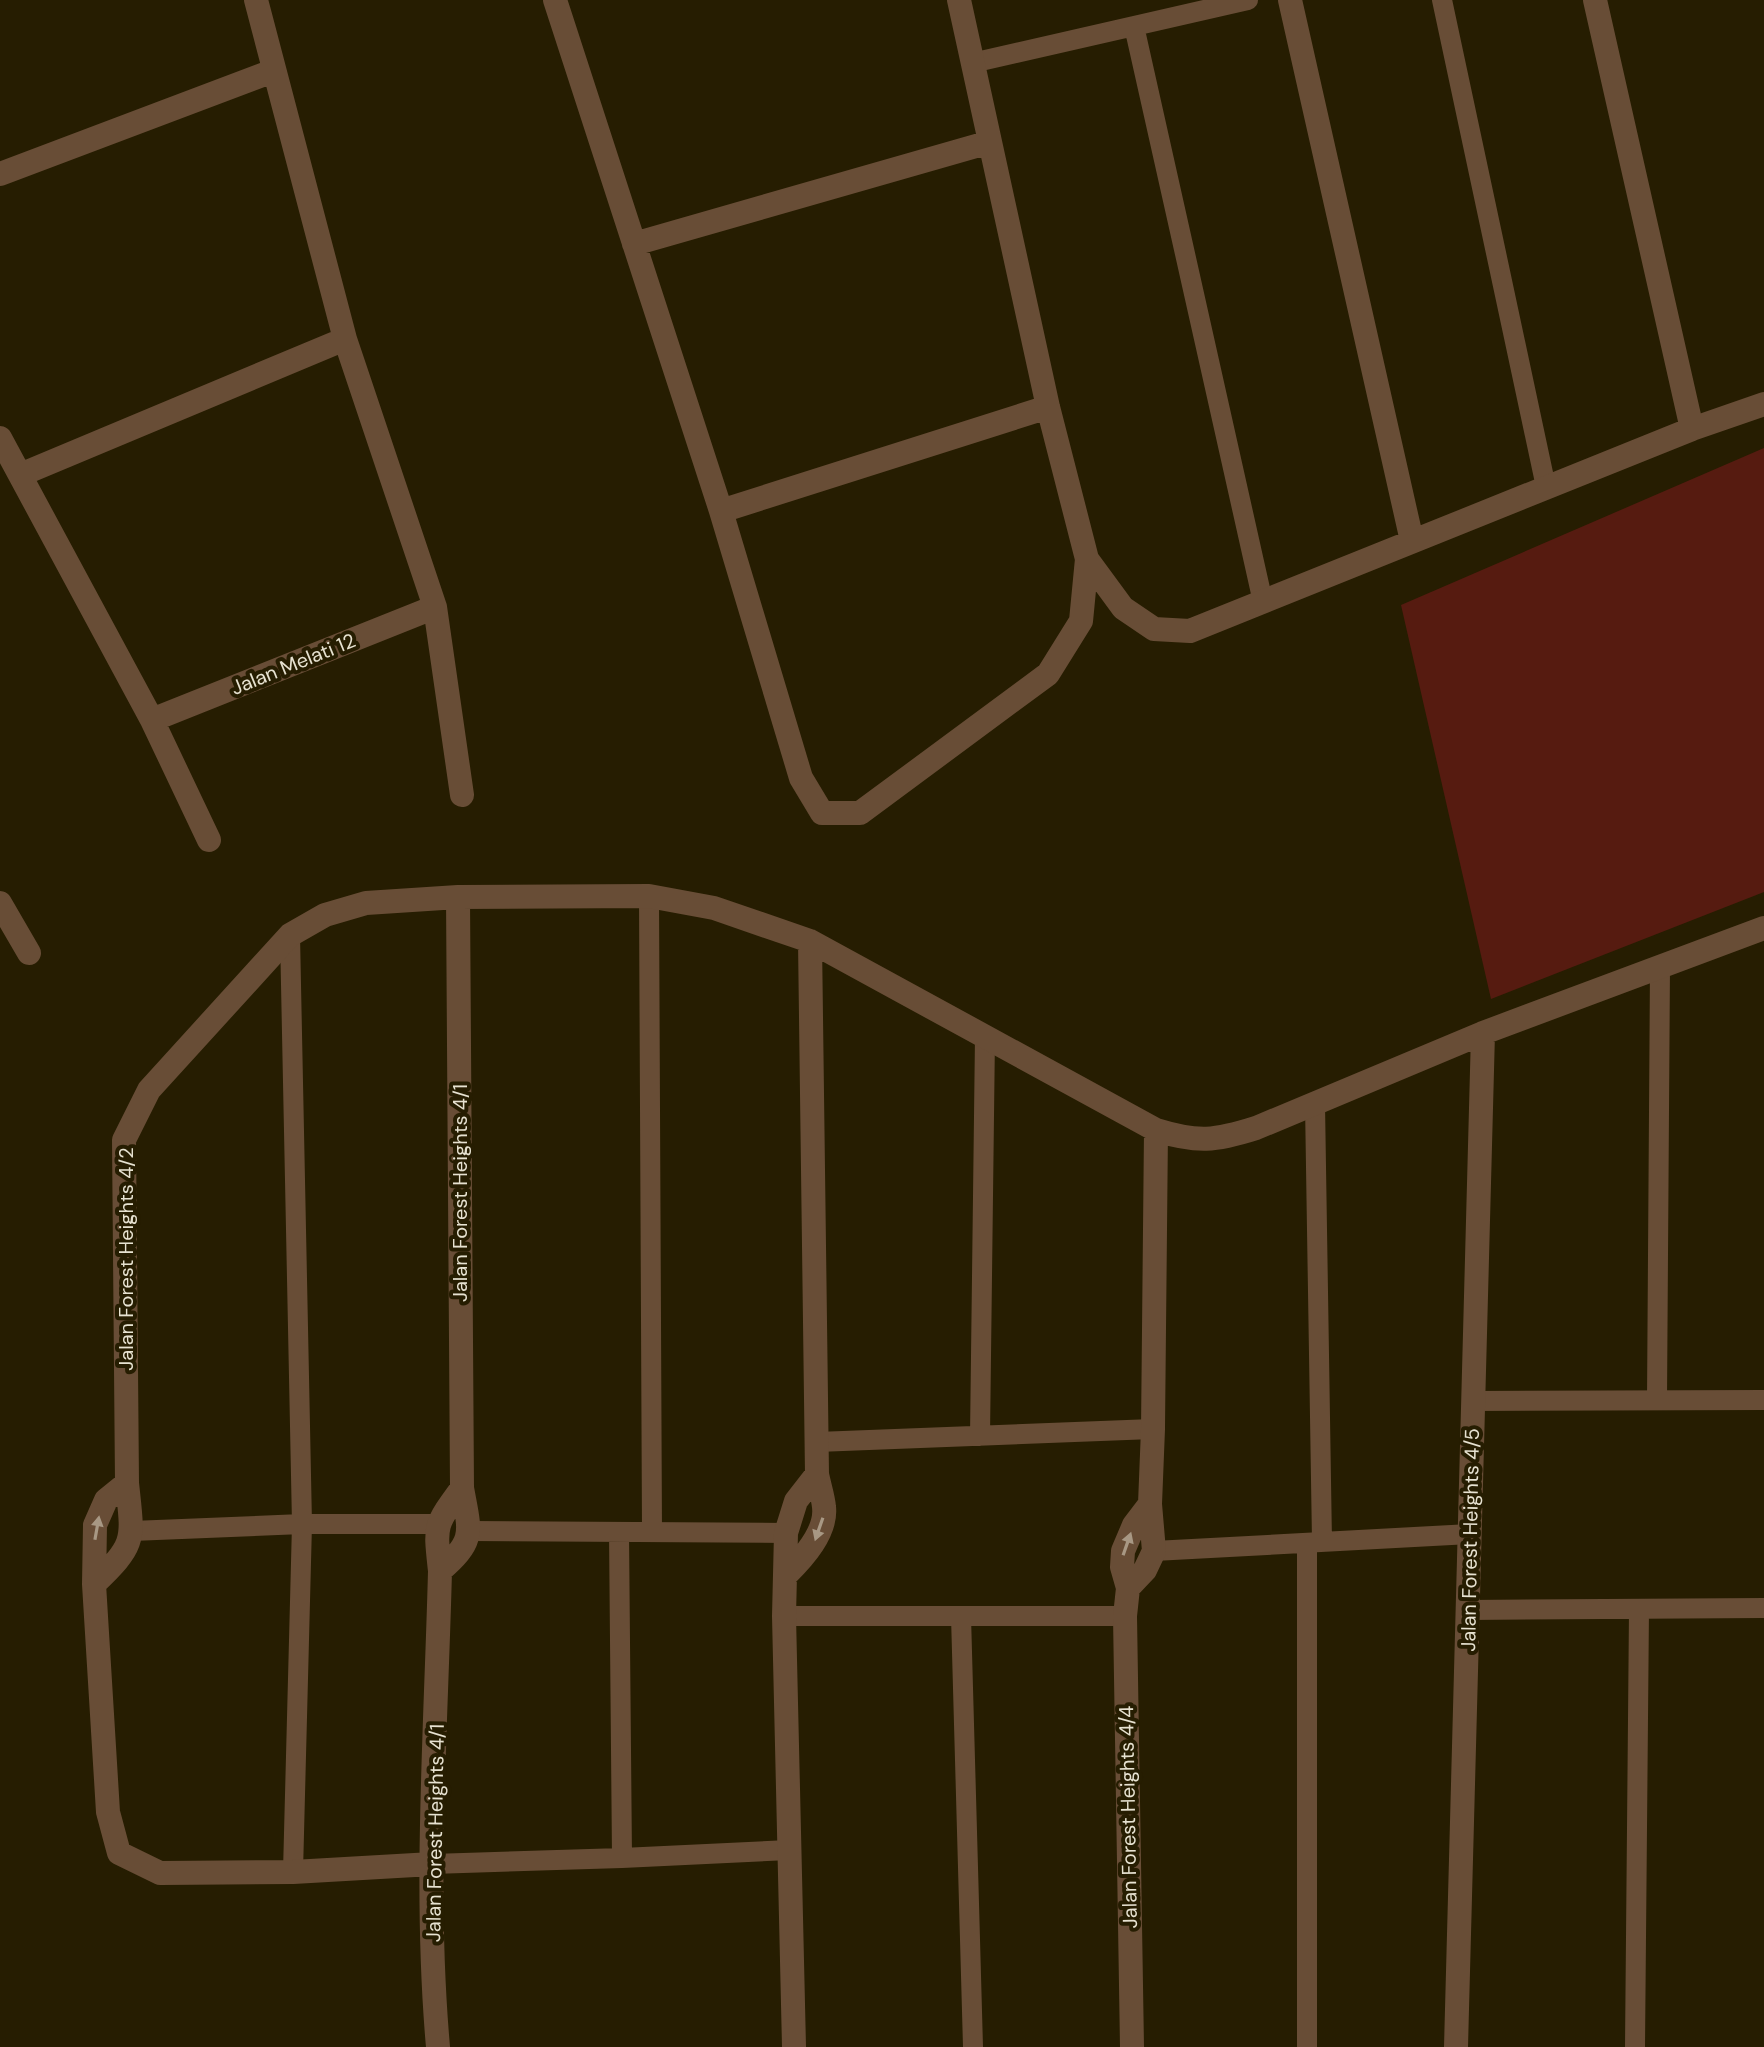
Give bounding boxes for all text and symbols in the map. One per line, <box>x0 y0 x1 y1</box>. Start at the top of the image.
street label: Jalan Melati 12 <box>227 627 359 701</box>
street label: Jalan Forest Heights 4/1 <box>447 1084 473 1302</box>
street label: Jalan Forest Heights 4/2 <box>113 1147 139 1371</box>
street label: Jalan Forest Heights 4/5 <box>1455 1428 1485 1652</box>
one-way arrow <box>92 1515 104 1540</box>
one-way arrow <box>812 1517 824 1541</box>
one-way arrow <box>1122 1532 1134 1556</box>
street label: Jalan Forest Heights 4/4 <box>1113 1705 1143 1929</box>
street label: Jalan Forest Heights 4/1 <box>420 1724 450 1942</box>

